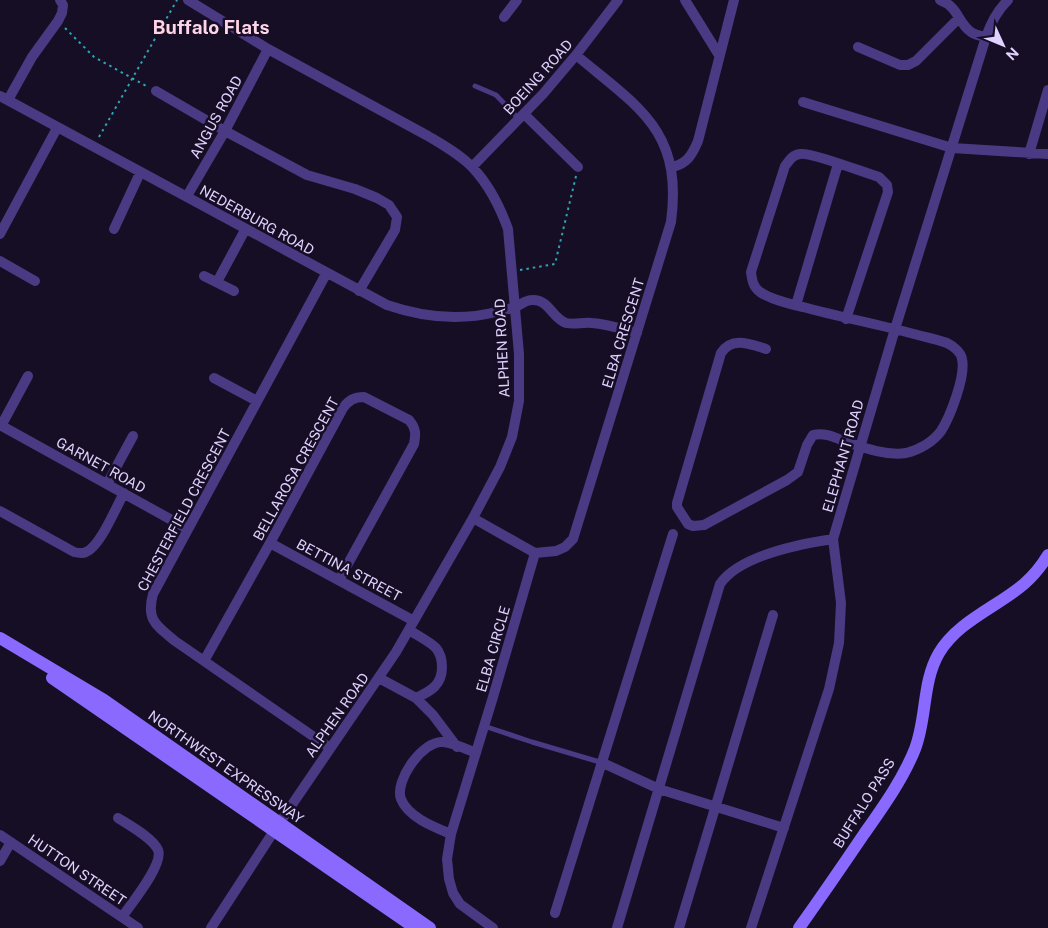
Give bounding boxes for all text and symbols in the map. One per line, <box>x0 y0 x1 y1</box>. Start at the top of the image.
district label: Buffalo Flats <box>152 16 270 38</box>
north arrow <box>978 20 1028 70</box>
street label: BOEING ROAD <box>500 36 576 118</box>
text: N <box>1003 45 1022 64</box>
street label: ANGUS ROAD <box>187 73 245 161</box>
street label: NEDERBURG ROAD <box>197 182 317 258</box>
street label: ELBA CRESCENT <box>599 276 647 390</box>
street label: ALPHEN ROAD <box>491 298 513 398</box>
street label: BELLAROSA CRESCENT <box>250 395 342 543</box>
street label: ELEPHANT ROAD <box>819 398 867 514</box>
street label: CHESTERFIELD CRESCENT <box>134 426 234 594</box>
street label: GARNET ROAD <box>54 434 148 496</box>
street label: BETTINA STREET <box>294 536 404 604</box>
street label: ELBA CIRCLE <box>473 604 513 694</box>
street label: ALPHEN ROAD <box>302 670 372 760</box>
street label: NORTHWEST EXPRESSWAY <box>145 707 307 827</box>
street label: BUFFALO PASS <box>830 755 898 851</box>
street label: HUTTON STREET <box>25 831 129 909</box>

